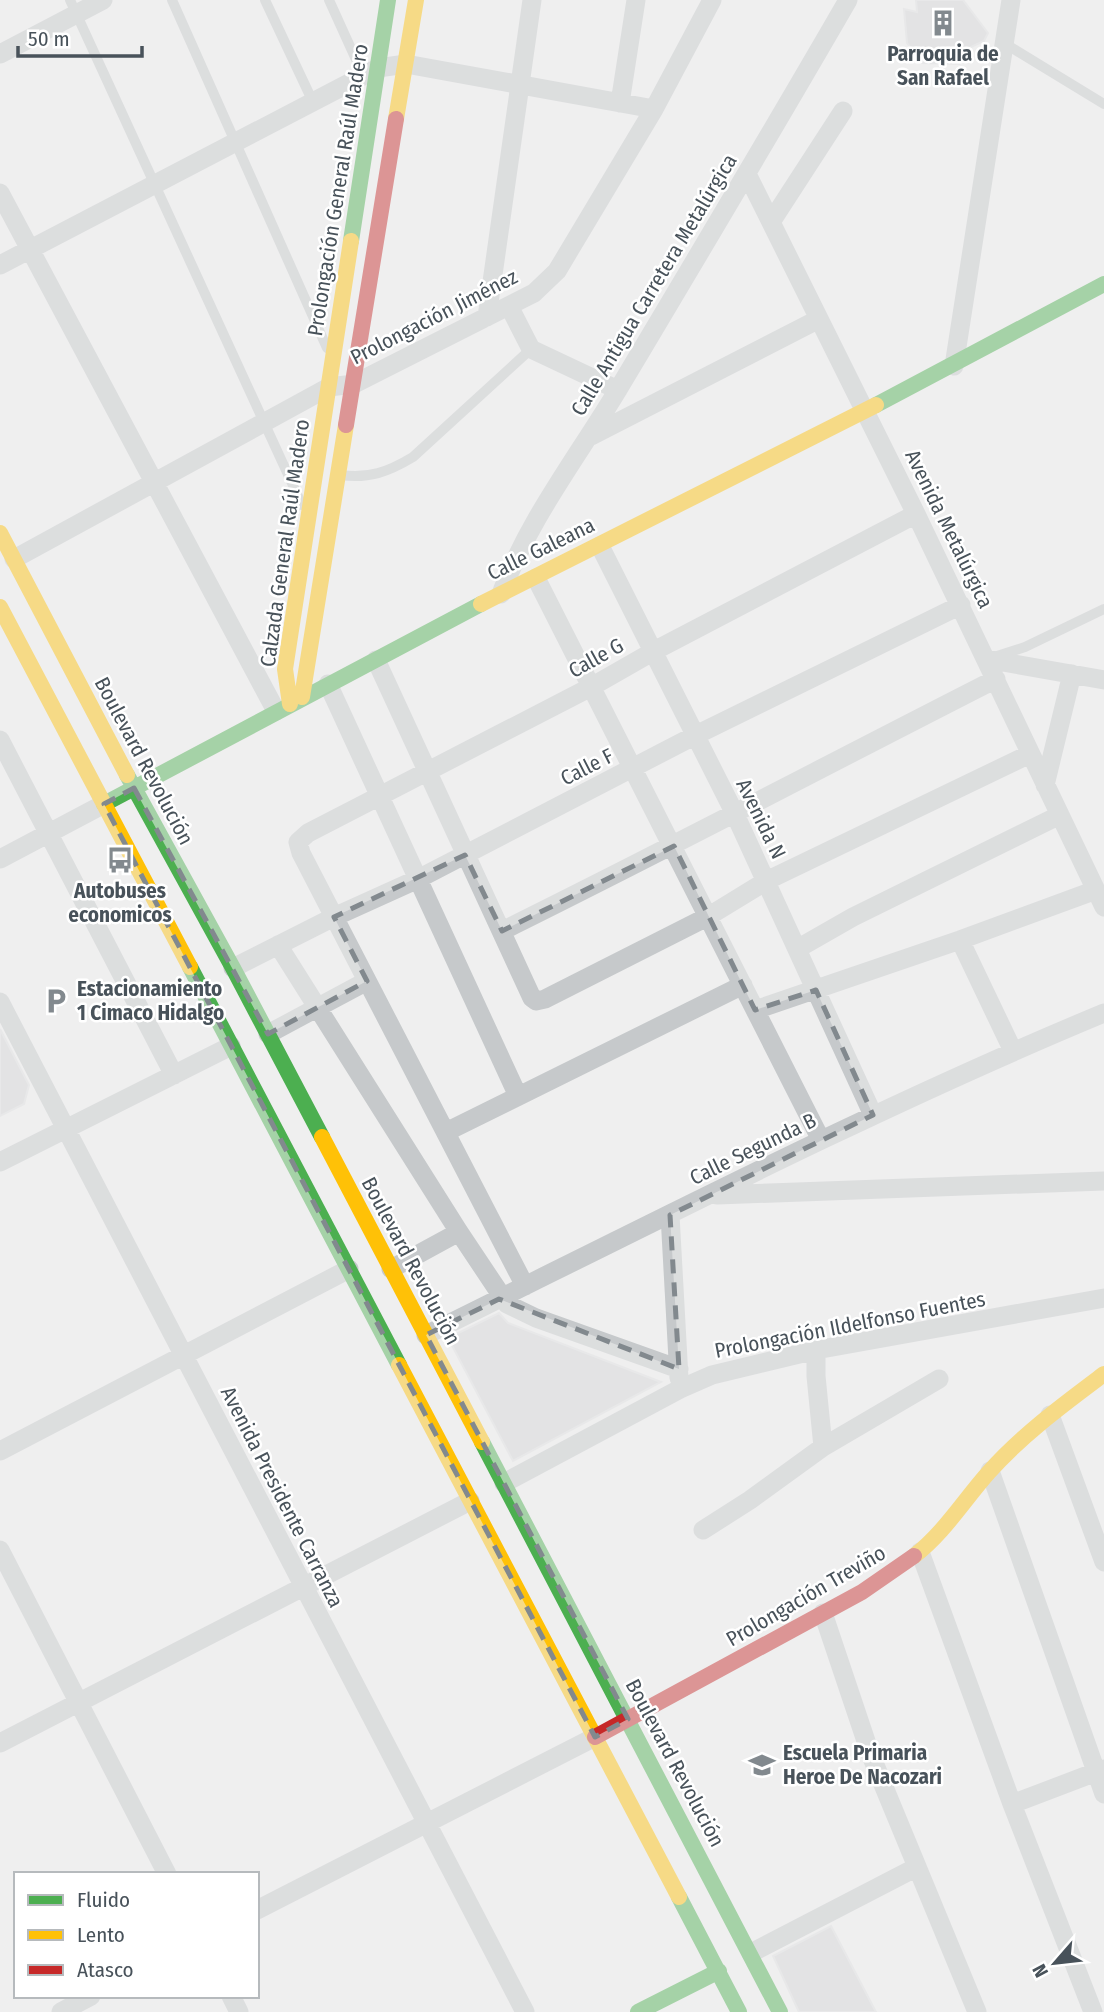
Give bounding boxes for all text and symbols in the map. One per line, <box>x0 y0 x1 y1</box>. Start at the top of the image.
building icon: Parroquia de San Rafael <box>928 8 958 38</box>
scale bar <box>18 14 142 58</box>
text: 50 m <box>28 26 70 52</box>
place label: Parroquia de San Rafael <box>887 41 999 91</box>
street label: Prolongación General Raúl Madero <box>302 42 374 338</box>
street label: Calle Antigua Carretera Metalúrgica <box>565 149 743 421</box>
street label: Prolongación Jiménez <box>346 264 522 370</box>
street label: Calzada General Raúl Madero <box>255 417 315 669</box>
street label: Avenida Metalúrgica <box>899 445 999 613</box>
street label: Calle Galeana <box>483 512 599 586</box>
street label: Calle G <box>564 632 628 684</box>
street label: Boulevard Revolución <box>89 673 199 849</box>
street label: Calle F <box>556 743 618 791</box>
street label: Avenida N <box>730 775 792 863</box>
bus stop icon: Autobuses economicos <box>105 845 135 875</box>
place label: Autobuses economicos <box>68 878 172 928</box>
place label: Estacionamiento 1 Cimaco Hidalgo <box>77 976 224 1026</box>
parking icon: Estacionamiento 1 Cimaco Hidalgo <box>41 986 71 1016</box>
street label: Calle Segunda B <box>686 1107 820 1191</box>
street label: Boulevard Revolución <box>356 1173 466 1349</box>
street label: Prolongación Ildelfonso Fuentes <box>712 1286 988 1364</box>
street label: Avenida Presidente Carranza <box>215 1382 349 1612</box>
street label: Prolongación Treviño <box>722 1540 890 1652</box>
street label: Boulevard Revolución <box>620 1675 730 1851</box>
place label: Escuela Primaria Heroe De Nacozari <box>783 1740 942 1790</box>
school or university icon: Escuela Primaria Heroe De Nacozari <box>747 1750 777 1780</box>
legend <box>14 1872 259 1998</box>
text: Fluido <box>77 1887 130 1913</box>
text: Lento <box>77 1922 125 1948</box>
north arrow <box>1020 1928 1090 1998</box>
text: Atasco <box>77 1957 134 1983</box>
text: N <box>1028 1960 1053 1981</box>

